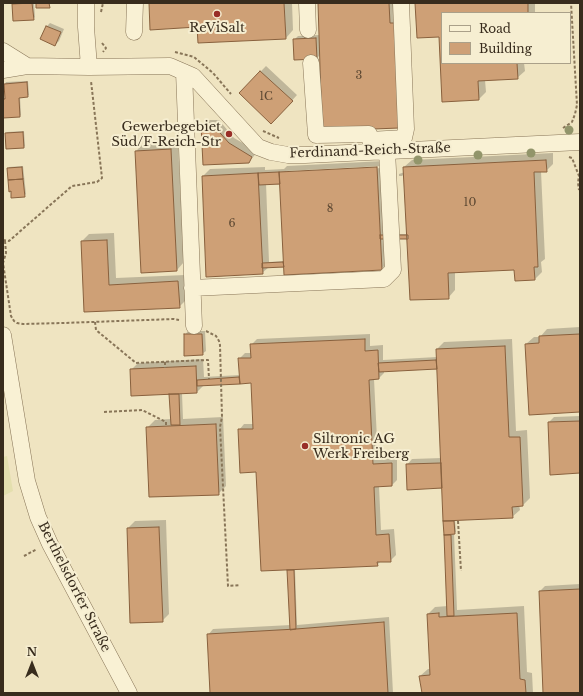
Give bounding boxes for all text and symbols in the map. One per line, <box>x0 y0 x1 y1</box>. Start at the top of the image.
marker: ReViSalt <box>212 9 222 19</box>
legend <box>441 12 571 64</box>
place label: ReViSalt <box>189 20 245 36</box>
text: Road <box>479 21 511 36</box>
text: Building <box>479 41 532 56</box>
house number: 3 <box>356 69 362 83</box>
house number: 1C <box>259 90 273 104</box>
place label: Gewerbegebiet Süd/F-Reich-Str <box>111 119 221 150</box>
marker: Gewerbegebiet Süd/F-Reich-Str <box>224 129 234 139</box>
street label: Ferdinand-Reich-Straße <box>289 140 451 162</box>
house number: 10 <box>464 196 476 210</box>
house number: 8 <box>327 202 333 216</box>
house number: 6 <box>228 217 236 231</box>
place label: Siltronic AG Werk Freiberg <box>313 431 409 462</box>
marker: Siltronic AG Werk Freiberg <box>300 441 310 451</box>
street label: Berthelsdorfer Straße <box>34 519 114 655</box>
north arrow <box>12 644 52 684</box>
text: N <box>27 645 37 659</box>

